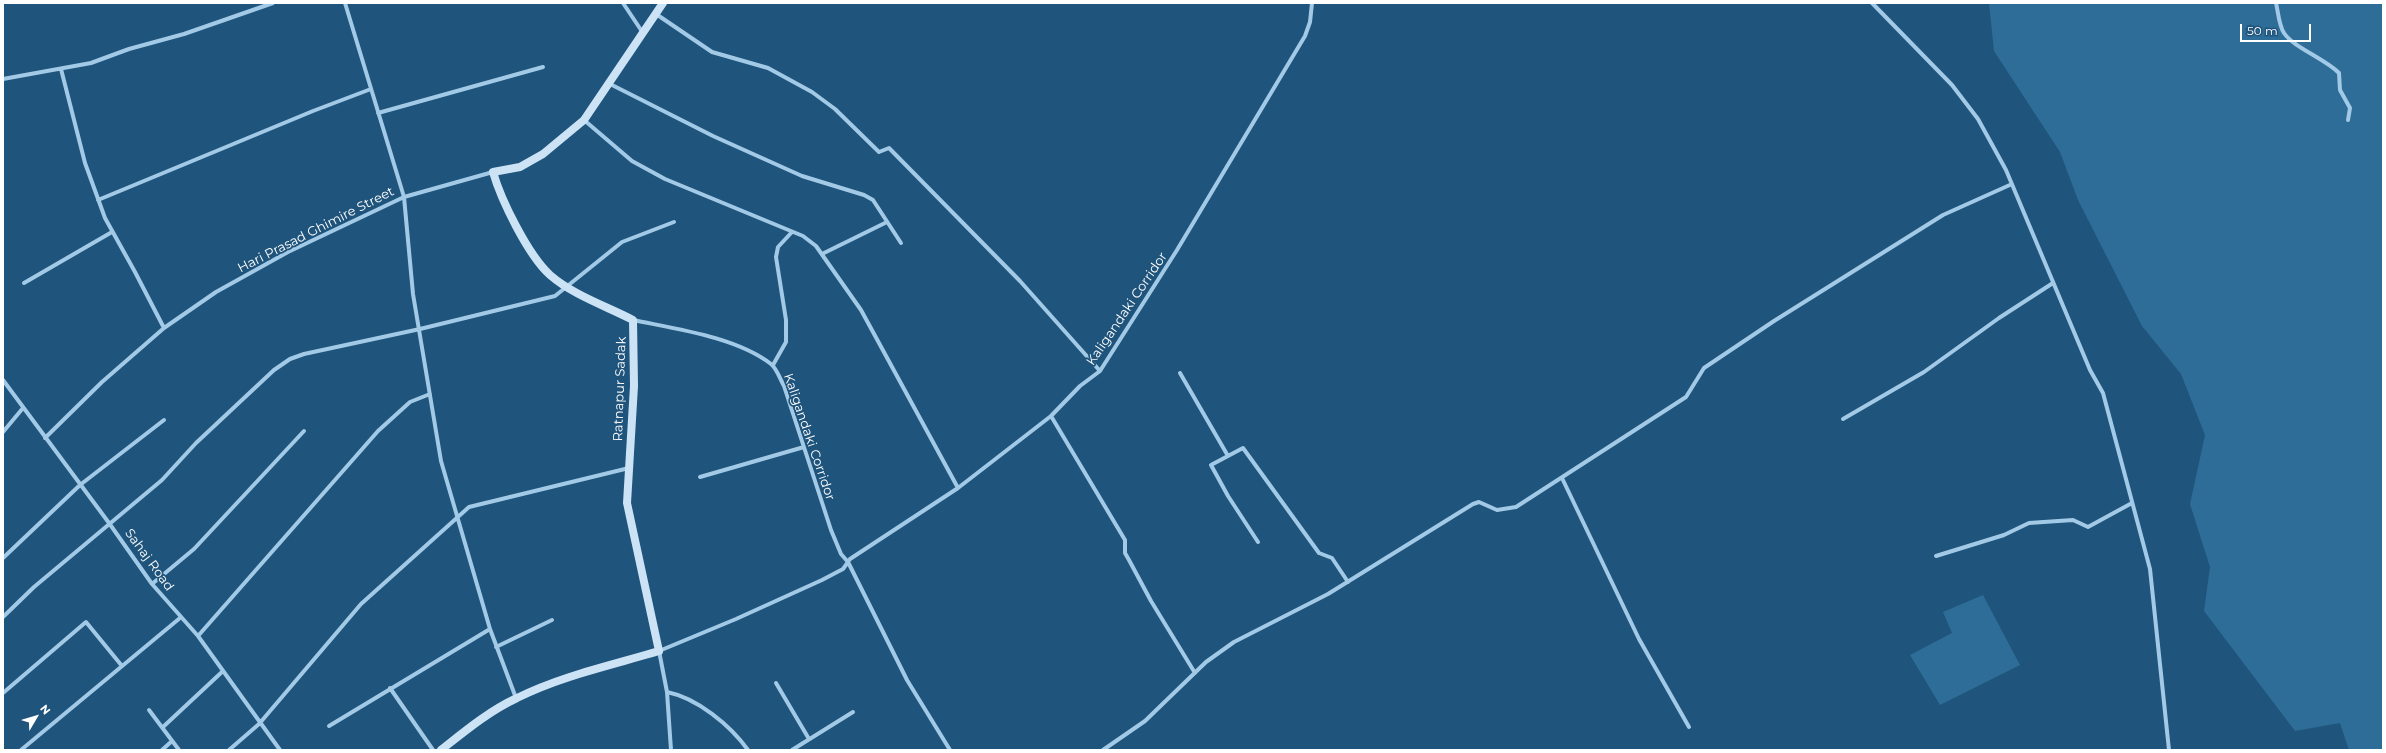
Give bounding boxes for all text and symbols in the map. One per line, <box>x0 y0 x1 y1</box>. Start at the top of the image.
scale bar <box>2242 16 2313 42</box>
text: 50 m <box>2247 23 2278 38</box>
street label: Hari Prasad Ghimire Street <box>235 184 397 276</box>
street label: Kaligandaki Corridor <box>1083 249 1171 369</box>
street label: Ratnapur Sadak <box>610 336 630 442</box>
street label: Kaligandaki Corridor <box>780 371 838 503</box>
street label: Sahaj Road <box>121 526 177 594</box>
north arrow <box>16 697 56 737</box>
text: N <box>37 702 54 717</box>

